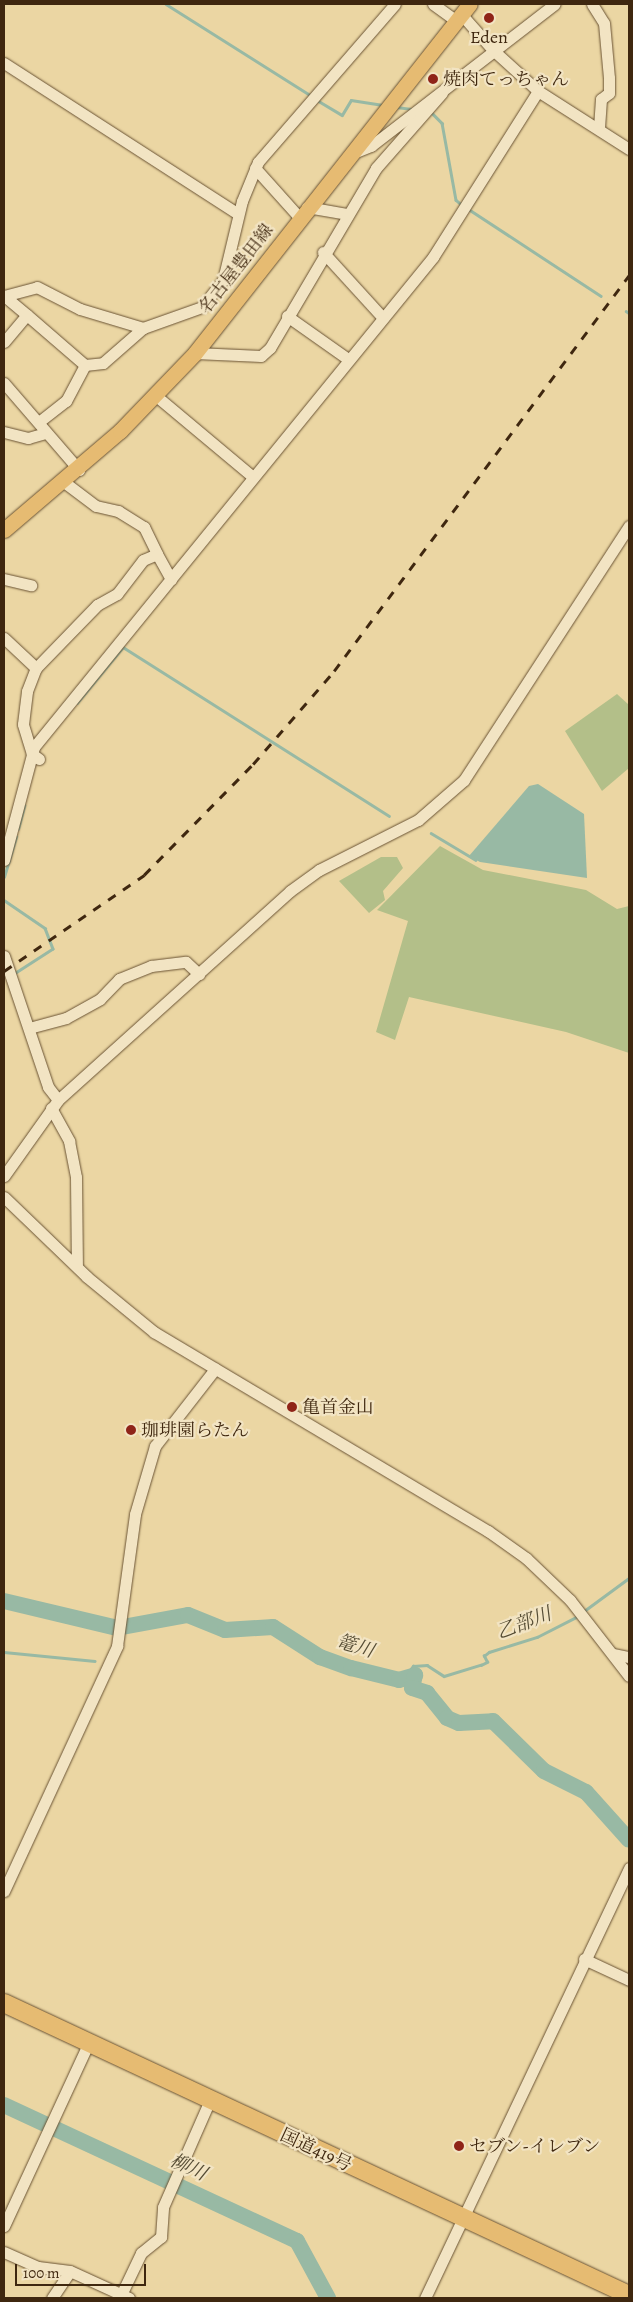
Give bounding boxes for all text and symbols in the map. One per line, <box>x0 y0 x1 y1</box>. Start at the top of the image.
marker: Eden <box>483 12 495 24</box>
place label: Eden <box>470 26 508 48</box>
place label: 焼肉てっちゃん <box>443 68 569 90</box>
marker: 焼肉てっちゃん <box>427 73 439 85</box>
street label: 名古屋豊田線 <box>194 220 278 318</box>
place label: 亀首金山 <box>302 1396 374 1418</box>
marker: 亀首金山 <box>286 1401 298 1413</box>
place label: 珈琲園らたん <box>141 1419 249 1441</box>
marker: 珈琲園らたん <box>125 1424 137 1436</box>
water label: 乙部川 <box>493 1603 555 1645</box>
water label: 篭川 <box>333 1631 377 1663</box>
street label: 国道419号 <box>277 2124 355 2176</box>
place label: セブン-イレブン <box>469 2135 602 2157</box>
marker: セブン-イレブン <box>453 2140 465 2152</box>
water label: 柳川 <box>166 2150 210 2186</box>
scale bar <box>18 2254 149 2286</box>
text: 100 m <box>23 2263 60 2283</box>

